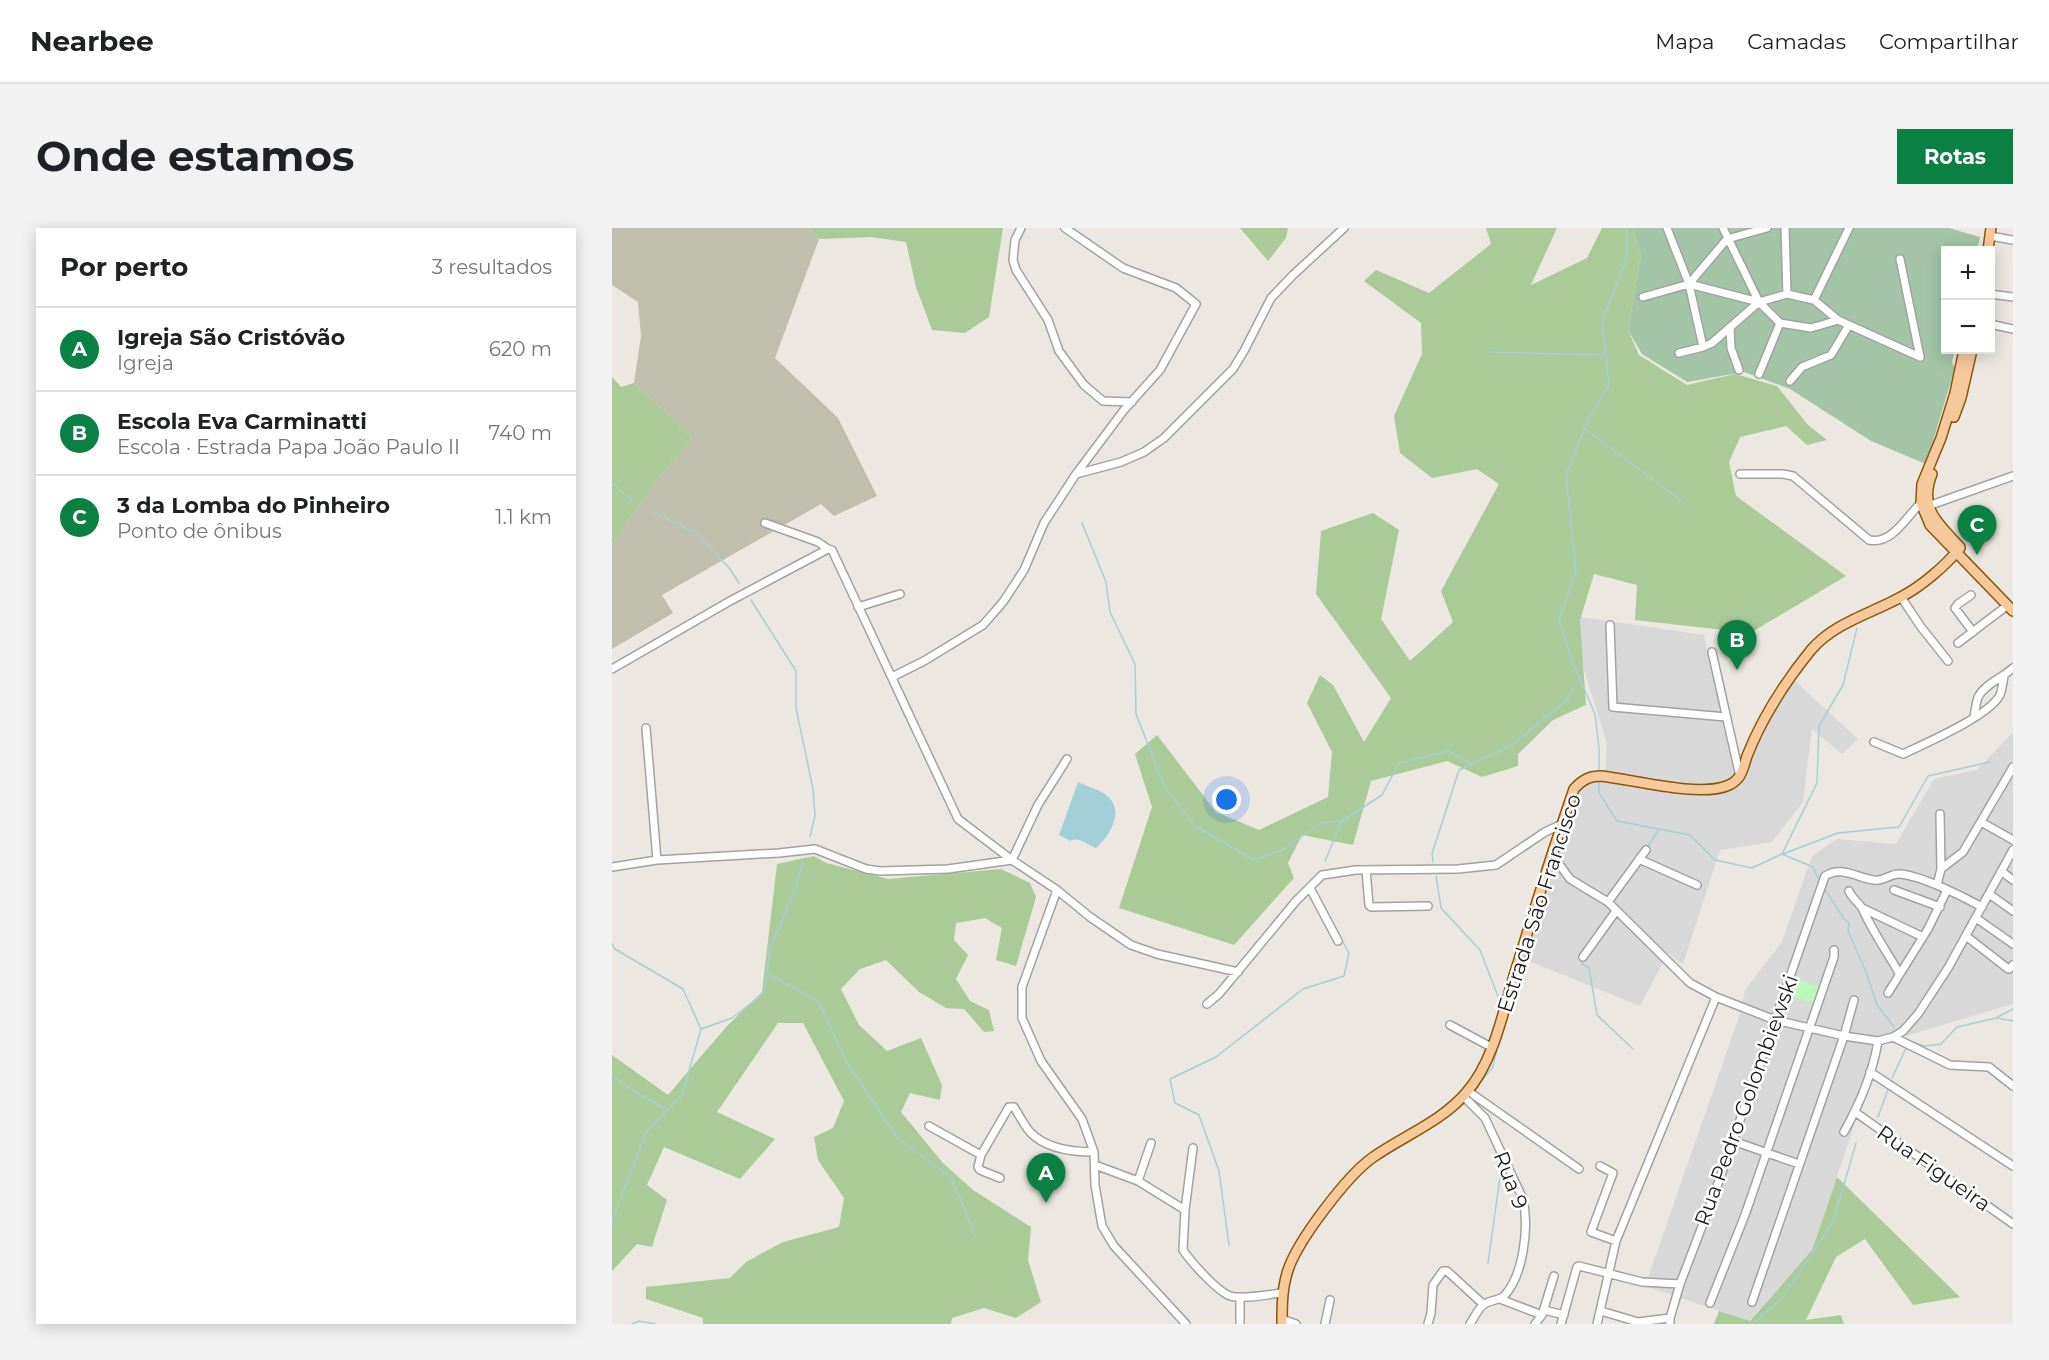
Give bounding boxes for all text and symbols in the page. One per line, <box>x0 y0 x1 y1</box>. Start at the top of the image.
text: Nearbee <box>30 24 154 58</box>
text: Mapa <box>1655 29 1714 54</box>
text: Camadas <box>1747 29 1846 54</box>
text: Compartilhar <box>1879 29 2019 54</box>
button: Rotas <box>1897 129 2013 184</box>
text: Onde estamos <box>36 130 354 182</box>
map controls <box>1941 246 1995 354</box>
button: + <box>1941 246 1995 300</box>
text: Por perto <box>60 251 188 283</box>
text: 3 resultados <box>432 255 552 279</box>
button: − <box>1941 300 1995 354</box>
text: Igreja São Cristóvão <box>117 324 345 351</box>
text: A <box>72 337 87 361</box>
text: 620 m <box>489 337 552 361</box>
text: Igreja <box>117 351 174 375</box>
text: Escola Eva Carminatti <box>117 408 367 435</box>
text: B <box>72 421 87 445</box>
text: 740 m <box>489 421 552 445</box>
text: Escola · Estrada Papa João Paulo II <box>117 435 460 459</box>
text: 3 da Lomba do Pinheiro <box>117 492 390 519</box>
text: C <box>72 505 87 529</box>
text: 1.1 km <box>495 505 552 529</box>
pin: C <box>1958 506 1996 555</box>
text: Ponto de ônibus <box>117 519 282 543</box>
pin: B <box>1718 620 1756 670</box>
your location <box>1212 785 1241 814</box>
street label: Estrada São Francisco <box>1492 791 1586 1015</box>
street label: Rua Pedro Golombiewski <box>1689 971 1803 1229</box>
street label: Rua Figueira <box>1872 1120 1996 1216</box>
street label: Rua 9 <box>1489 1148 1533 1212</box>
pin: A <box>1026 1154 1066 1203</box>

